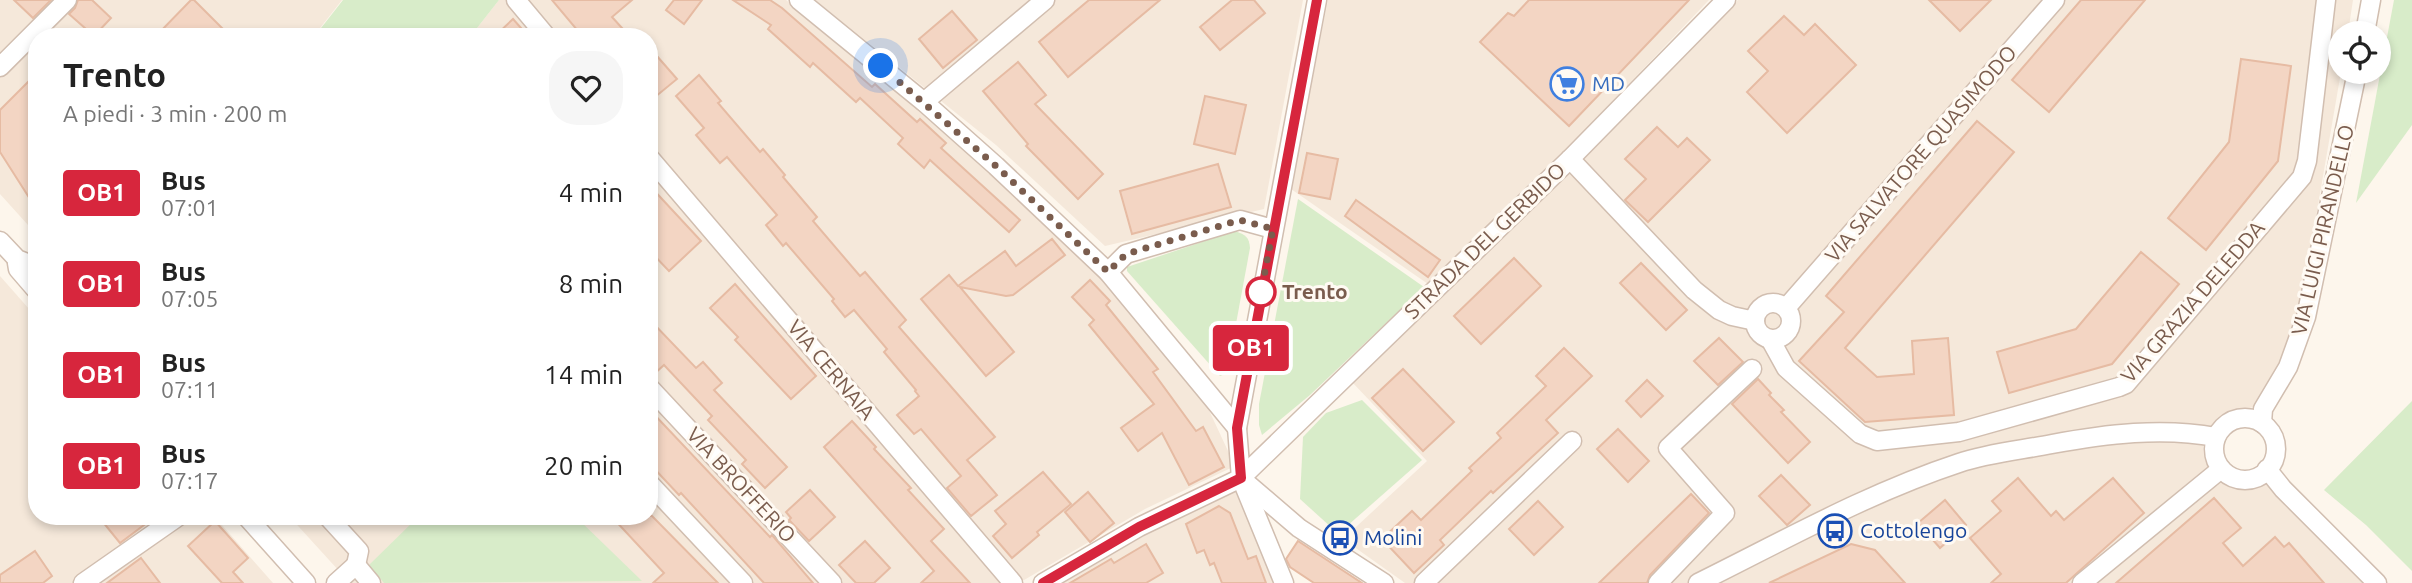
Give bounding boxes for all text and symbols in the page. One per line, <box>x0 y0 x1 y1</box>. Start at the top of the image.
map controls <box>2328 21 2391 84</box>
button: locate <box>2328 21 2391 84</box>
street label: VIA SALVATORE QUASIMODO <box>1820 40 2021 267</box>
your location <box>863 48 898 83</box>
button: heart <box>549 51 623 125</box>
text: Trento <box>63 56 166 93</box>
supermarket icon: MD <box>1548 65 1586 103</box>
place label: MD <box>1592 71 1625 95</box>
text: A piedi · 3 min · 200 m <box>63 101 287 126</box>
street label: VIA LUIGI PIRANDELLO <box>2286 122 2358 337</box>
street label: STRADA DEL GERBIDO <box>1399 157 1570 323</box>
text: Bus <box>161 166 206 195</box>
text: 4 min <box>559 178 623 207</box>
text: OB1 <box>77 179 126 206</box>
text: 07:01 <box>161 195 219 220</box>
street label: VIA GRAZIA DELEDDA <box>2115 215 2269 387</box>
text: Bus <box>161 257 206 286</box>
text: 8 min <box>559 269 623 298</box>
text: OB1 <box>77 270 126 297</box>
marker: Trento <box>1246 277 1276 307</box>
place label: Trento <box>1282 279 1348 303</box>
text: 07:05 <box>161 286 219 311</box>
street label: VIA CERNAIA <box>783 315 881 424</box>
line badge: OB1 <box>1211 325 1291 371</box>
text: OB1 <box>1227 334 1275 361</box>
text: Bus <box>161 348 206 377</box>
text: 14 min <box>544 360 623 389</box>
text: OB1 <box>77 361 126 388</box>
text: 07:11 <box>161 377 219 402</box>
street label: VIA BROFFERIO <box>682 422 801 547</box>
text: Bus <box>161 439 206 468</box>
text: 20 min <box>544 451 623 480</box>
text: OB1 <box>77 452 126 479</box>
text: 07:17 <box>161 468 219 493</box>
bus stop icon: Cottolengo <box>1816 512 1854 550</box>
place label: Cottolengo <box>1860 518 1967 542</box>
bus stop icon: Molini <box>1321 519 1359 557</box>
place label: Molini <box>1364 525 1422 549</box>

